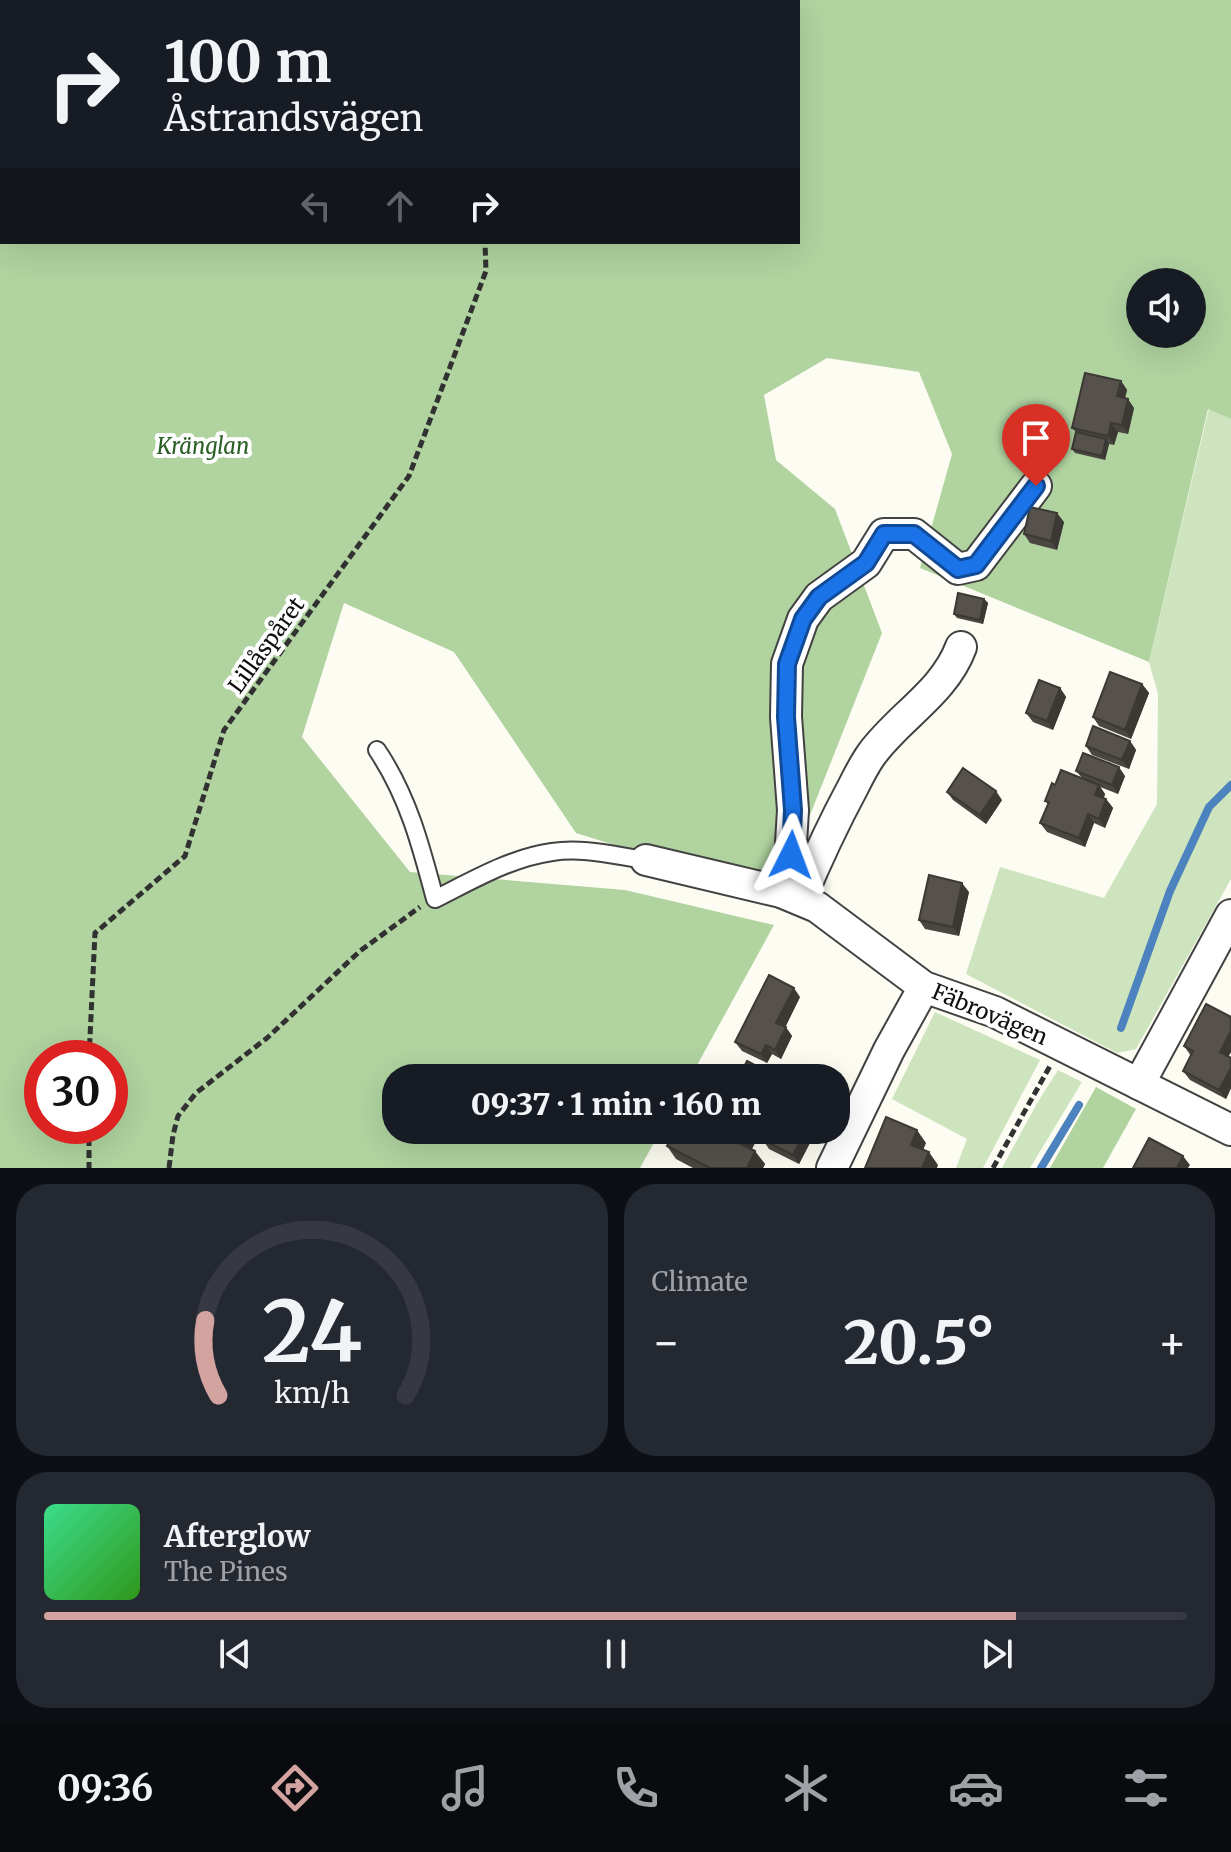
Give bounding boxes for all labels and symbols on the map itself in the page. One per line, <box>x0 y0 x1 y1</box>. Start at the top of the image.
pin <box>1002 404 1070 486</box>
park label: Kränglan <box>156 432 249 460</box>
street label: Lillåspåret <box>222 591 310 698</box>
position arrow <box>749 813 833 897</box>
street label: Fäbrovägen <box>928 977 1052 1051</box>
speed limit sign: 30 <box>24 1040 128 1144</box>

